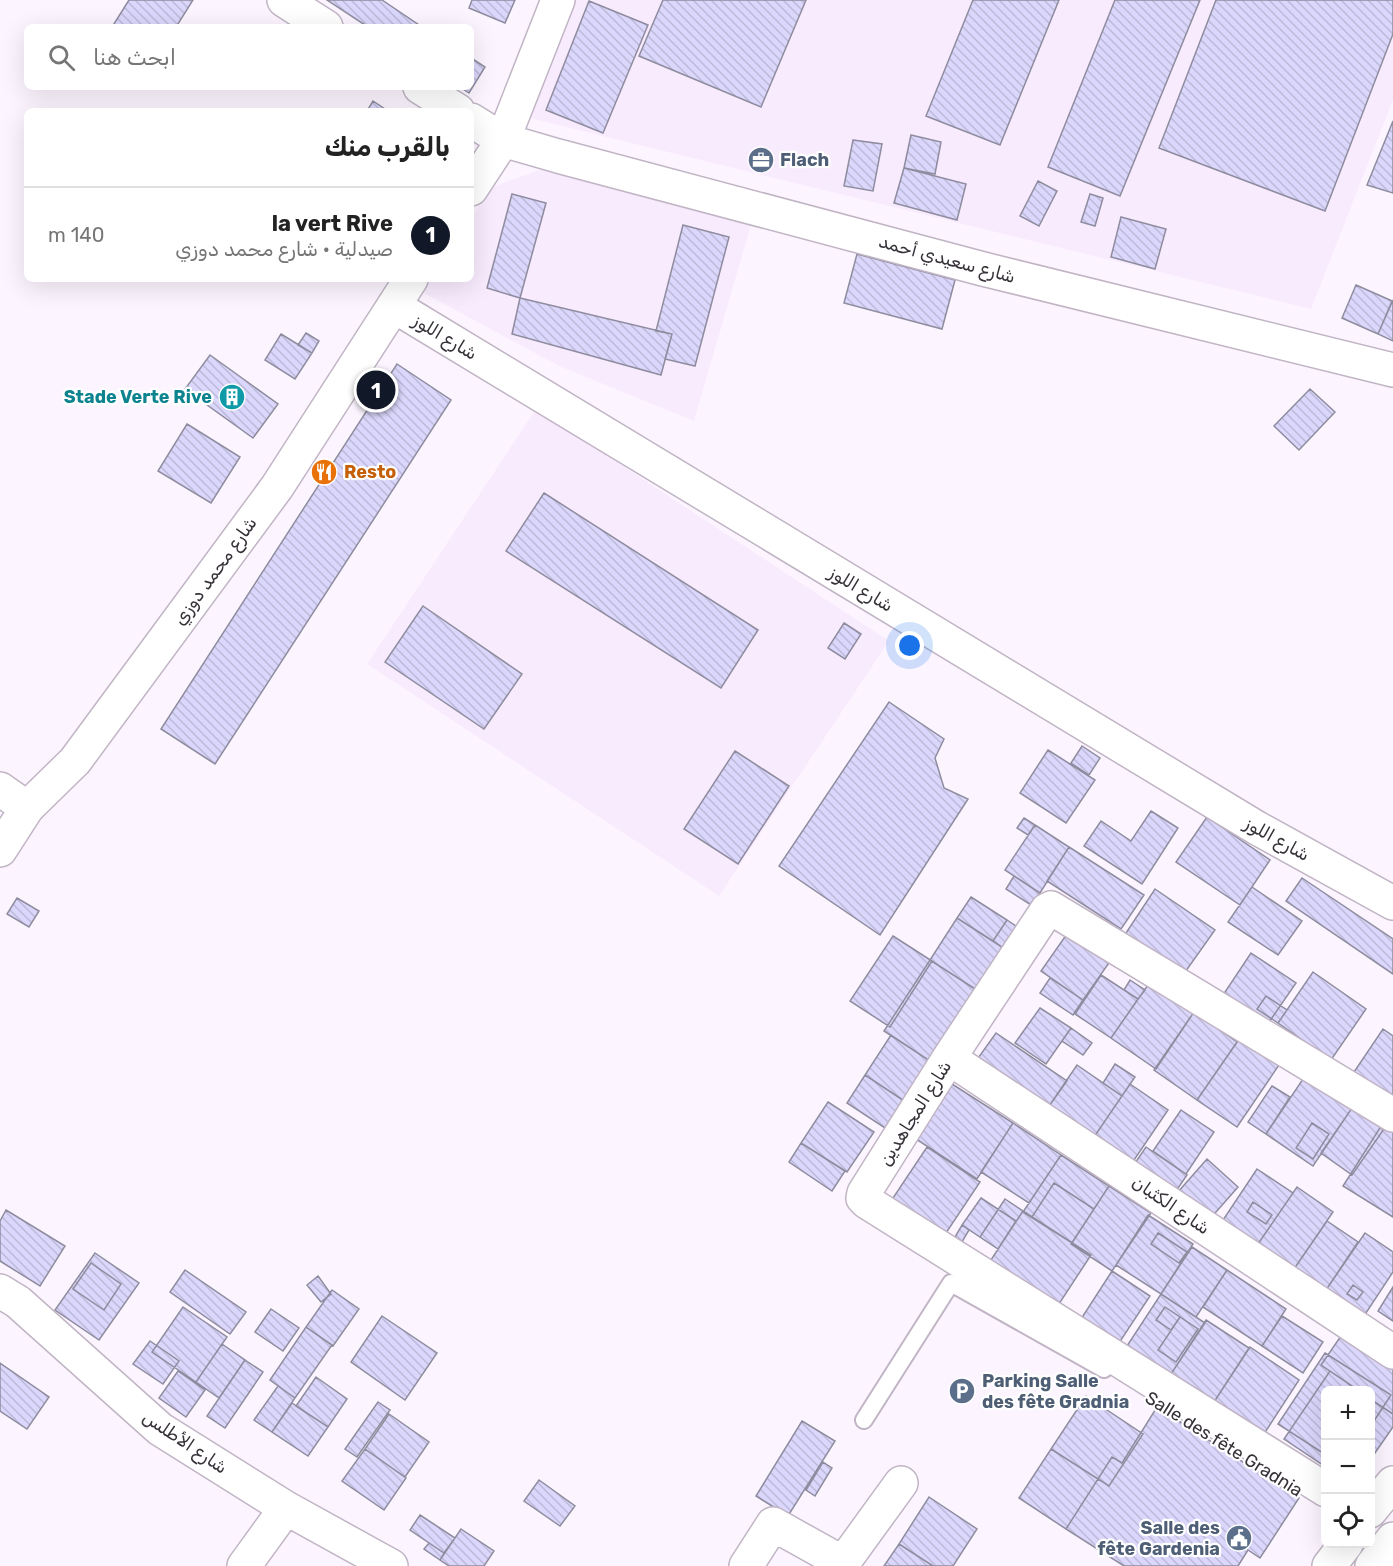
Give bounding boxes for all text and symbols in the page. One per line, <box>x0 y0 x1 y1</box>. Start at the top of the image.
search box <box>24 24 474 90</box>
icon: search <box>45 41 78 74</box>
text: ابحث هنا <box>93 44 176 71</box>
text: بالقرب منك <box>325 132 450 163</box>
office icon: Flach <box>746 145 776 175</box>
place label: Flach <box>780 149 829 171</box>
text: la vert Rive <box>272 210 393 237</box>
text: 140 m <box>48 223 104 247</box>
text: 1 <box>426 223 435 247</box>
street label: شارع سعيدي أحمد <box>876 230 1018 289</box>
text: صيدلية · شارع محمد دوزي <box>175 237 393 261</box>
street label: شارع اللوز <box>407 309 481 366</box>
pin: 1 <box>356 368 395 412</box>
building icon: Stade Verte Rive <box>217 382 247 412</box>
place label: Stade Verte Rive <box>64 386 212 408</box>
restaurant icon: Resto <box>309 457 339 487</box>
place label: Resto <box>344 461 396 483</box>
street label: شارع محمد دوزي <box>168 513 262 630</box>
street label: شارع اللوز <box>823 561 897 618</box>
your location <box>895 631 924 660</box>
street label: شارع اللوز <box>1239 812 1313 867</box>
street label: شارع المجاهدين <box>874 1056 957 1170</box>
street label: شارع الكثبان <box>1127 1171 1214 1240</box>
place label: Parking Salle des fête Gradnia <box>982 1370 1129 1413</box>
parking icon: Parking Salle des fête Gradnia <box>947 1376 977 1406</box>
map controls <box>1321 1386 1375 1548</box>
button: + <box>1321 1386 1375 1440</box>
street label: Salle des fête Gradnia <box>1141 1387 1307 1501</box>
street label: شارع الأطلس <box>138 1406 232 1479</box>
button: − <box>1321 1440 1375 1494</box>
button: locate <box>1321 1494 1375 1548</box>
place label: Salle des fête Gardenia <box>1097 1517 1220 1560</box>
public building icon: Salle des fête Gardenia <box>1224 1523 1254 1553</box>

